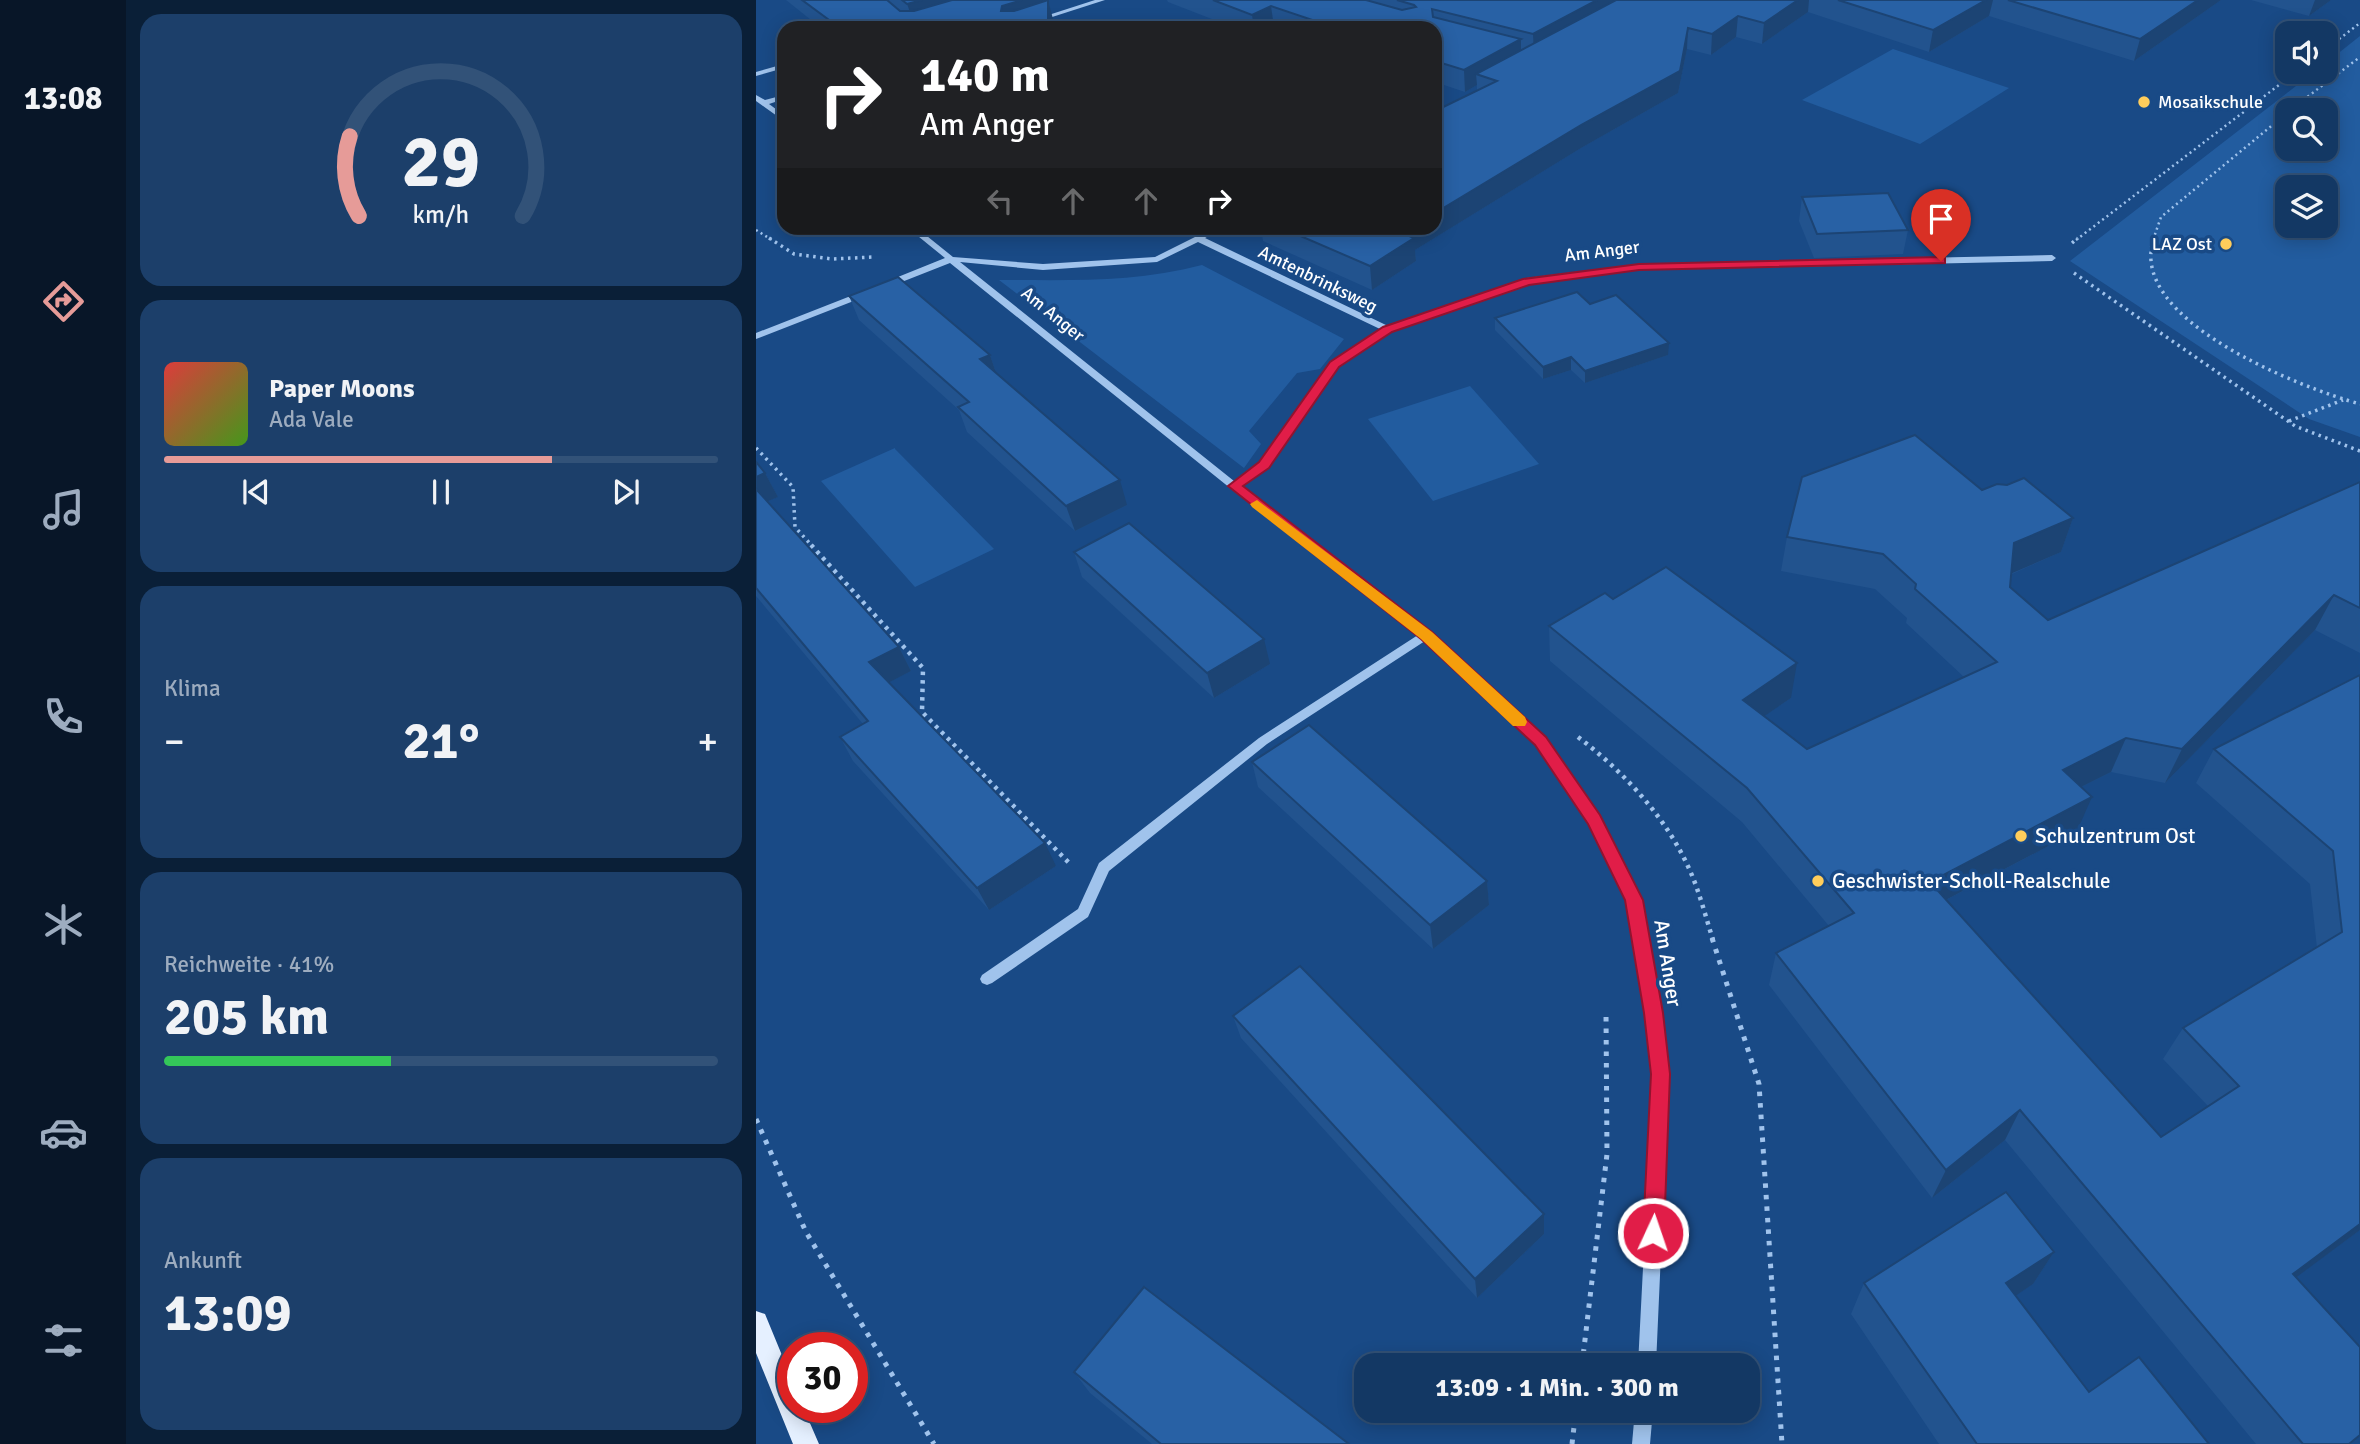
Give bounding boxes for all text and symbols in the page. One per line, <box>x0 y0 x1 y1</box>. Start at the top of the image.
map controls <box>2275 21 2338 238</box>
button: sound <box>2275 21 2338 84</box>
text: 140 m <box>920 45 1050 105</box>
icon: right <box>805 49 896 140</box>
text: 13:08 <box>24 79 102 118</box>
place label: Mosaikschule <box>2158 91 2263 113</box>
marker: Mosaikschule <box>2136 94 2152 110</box>
button: search <box>2275 98 2338 161</box>
text: Am Anger <box>920 105 1054 144</box>
text: 29 <box>402 118 480 207</box>
button: layers <box>2275 175 2338 238</box>
icon: left <box>981 182 1019 220</box>
icon: ahead <box>1054 182 1092 220</box>
icon: ahead <box>1127 182 1165 220</box>
icon: right <box>1200 182 1238 220</box>
pin <box>1911 189 1971 261</box>
text: km/h <box>413 199 469 230</box>
icon: arrive <box>1922 200 1960 238</box>
place label: LAZ Ost <box>2152 233 2212 255</box>
street label: Am Anger <box>1563 235 1641 267</box>
marker: LAZ Ost <box>2218 236 2234 252</box>
street label: Amtenbrinksweg <box>1255 241 1381 317</box>
icon: directions <box>39 277 88 326</box>
street label: Am Anger <box>1017 282 1089 346</box>
text: Paper Moons <box>269 373 415 405</box>
text: Ada Vale <box>269 405 354 434</box>
icon: previous <box>237 473 275 511</box>
icon: pause <box>422 473 460 511</box>
icon: next <box>607 473 645 511</box>
icon: music <box>39 485 88 534</box>
text: Klima <box>164 674 221 703</box>
icon: phone <box>39 692 88 741</box>
text: 21° <box>403 709 479 773</box>
text: − <box>164 718 185 765</box>
text: + <box>697 718 718 765</box>
place label: Schulzentrum Ost <box>2035 823 2195 849</box>
marker: Schulzentrum Ost <box>2013 828 2029 844</box>
place label: Geschwister-Scholl-Realschule <box>1832 868 2111 894</box>
marker: Geschwister-Scholl-Realschule <box>1810 873 1826 889</box>
icon: climate <box>39 900 88 949</box>
street label: Am Anger <box>1648 918 1688 1009</box>
text: Reichweite · 41% <box>164 950 334 979</box>
text: 205 km <box>164 985 329 1049</box>
icon: car <box>39 1108 88 1157</box>
position arrow <box>1616 1196 1690 1270</box>
text: Ankunft <box>164 1246 242 1275</box>
text: 13:09 <box>164 1281 292 1345</box>
icon: filters <box>39 1316 88 1365</box>
speed limit sign: 30 <box>777 1332 868 1423</box>
text: 13:09 · 1 Min. · 300 m <box>1435 1372 1679 1404</box>

